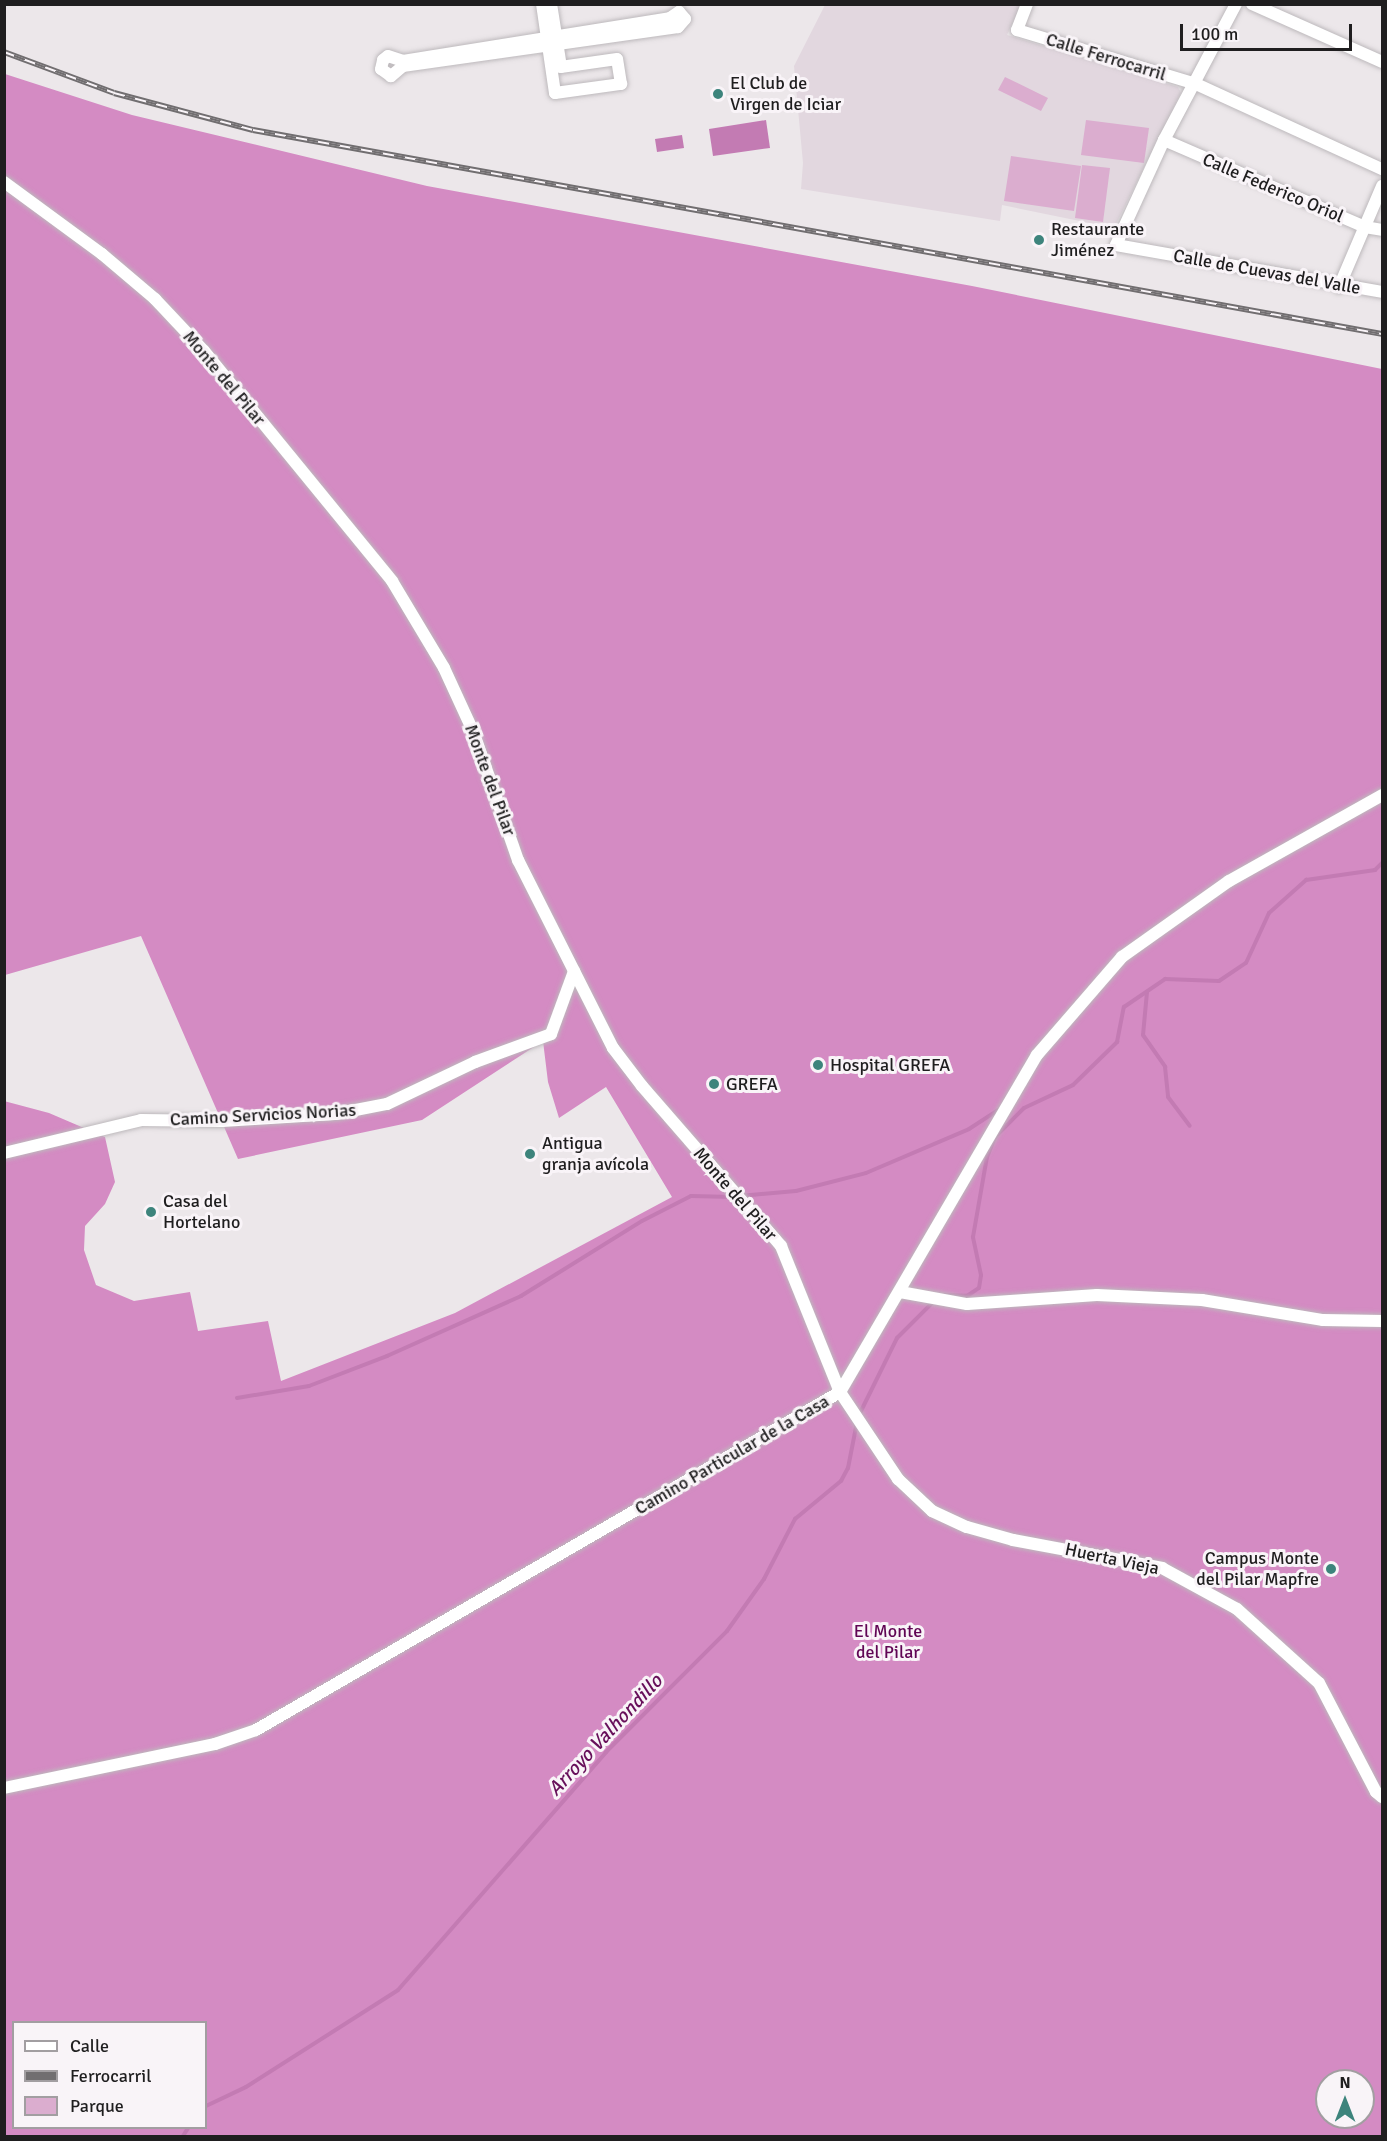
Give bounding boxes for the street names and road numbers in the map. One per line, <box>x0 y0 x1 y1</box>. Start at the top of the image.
street label: Calle Ferrocarril <box>1043 28 1169 86</box>
street label: Calle Federico Oriol <box>1199 149 1347 227</box>
street label: Calle de Cuevas del Valle <box>1172 245 1362 299</box>
street label: Monte del Pilar <box>178 326 270 430</box>
street label: Monte del Pilar <box>460 721 520 839</box>
street label: Camino Servicios Norias <box>169 1099 357 1131</box>
street label: Monte del Pilar <box>689 1143 781 1245</box>
street label: Camino Particular de la Casa <box>631 1390 833 1520</box>
street label: Huerta Vieja <box>1063 1538 1161 1580</box>

